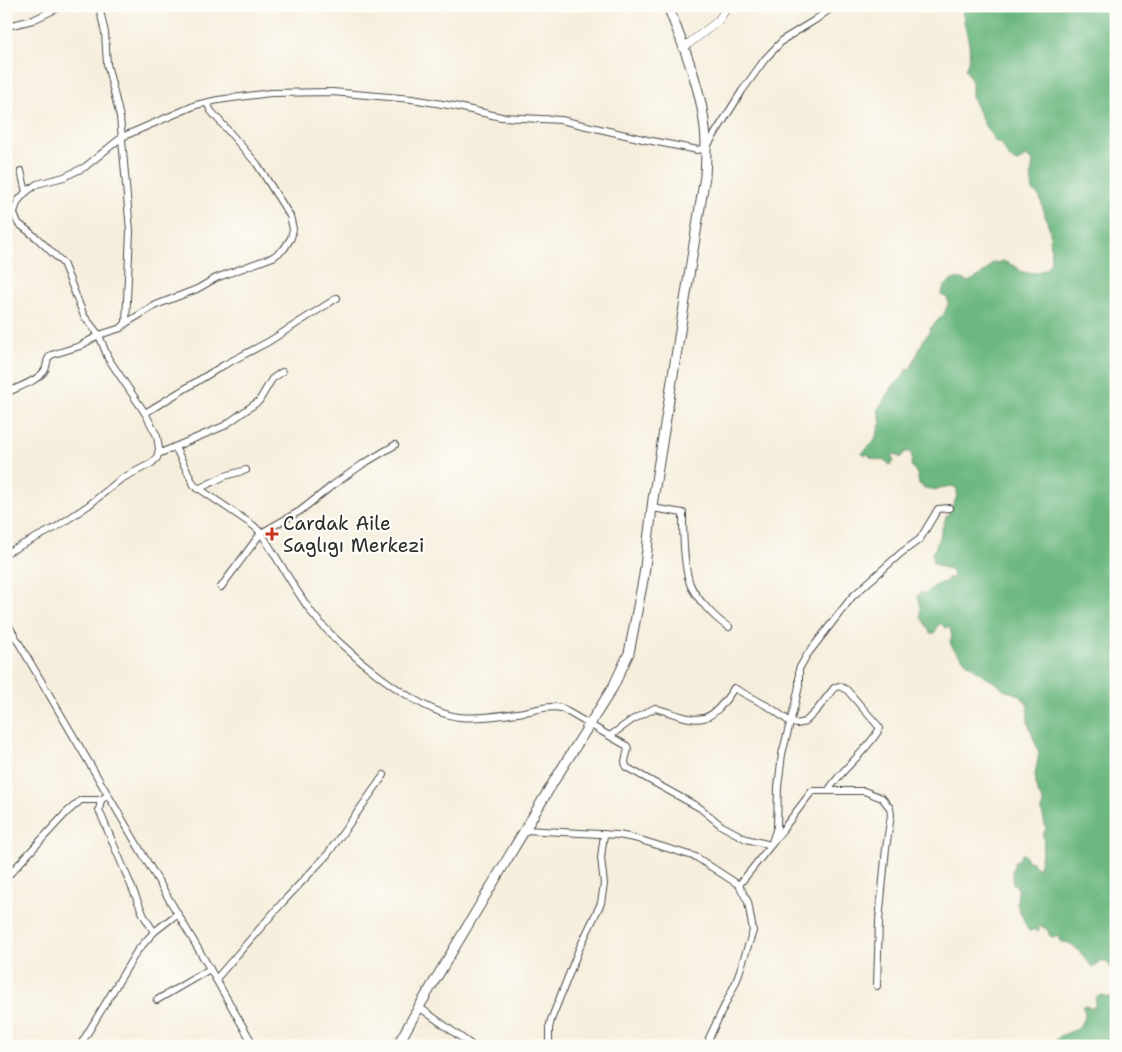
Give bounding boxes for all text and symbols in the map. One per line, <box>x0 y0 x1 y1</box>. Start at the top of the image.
place label: Cardak Aile Saglıgı Merkezi <box>283 511 424 558</box>
marker: Cardak Aile Saglıgı Merkezi <box>265 527 279 541</box>

